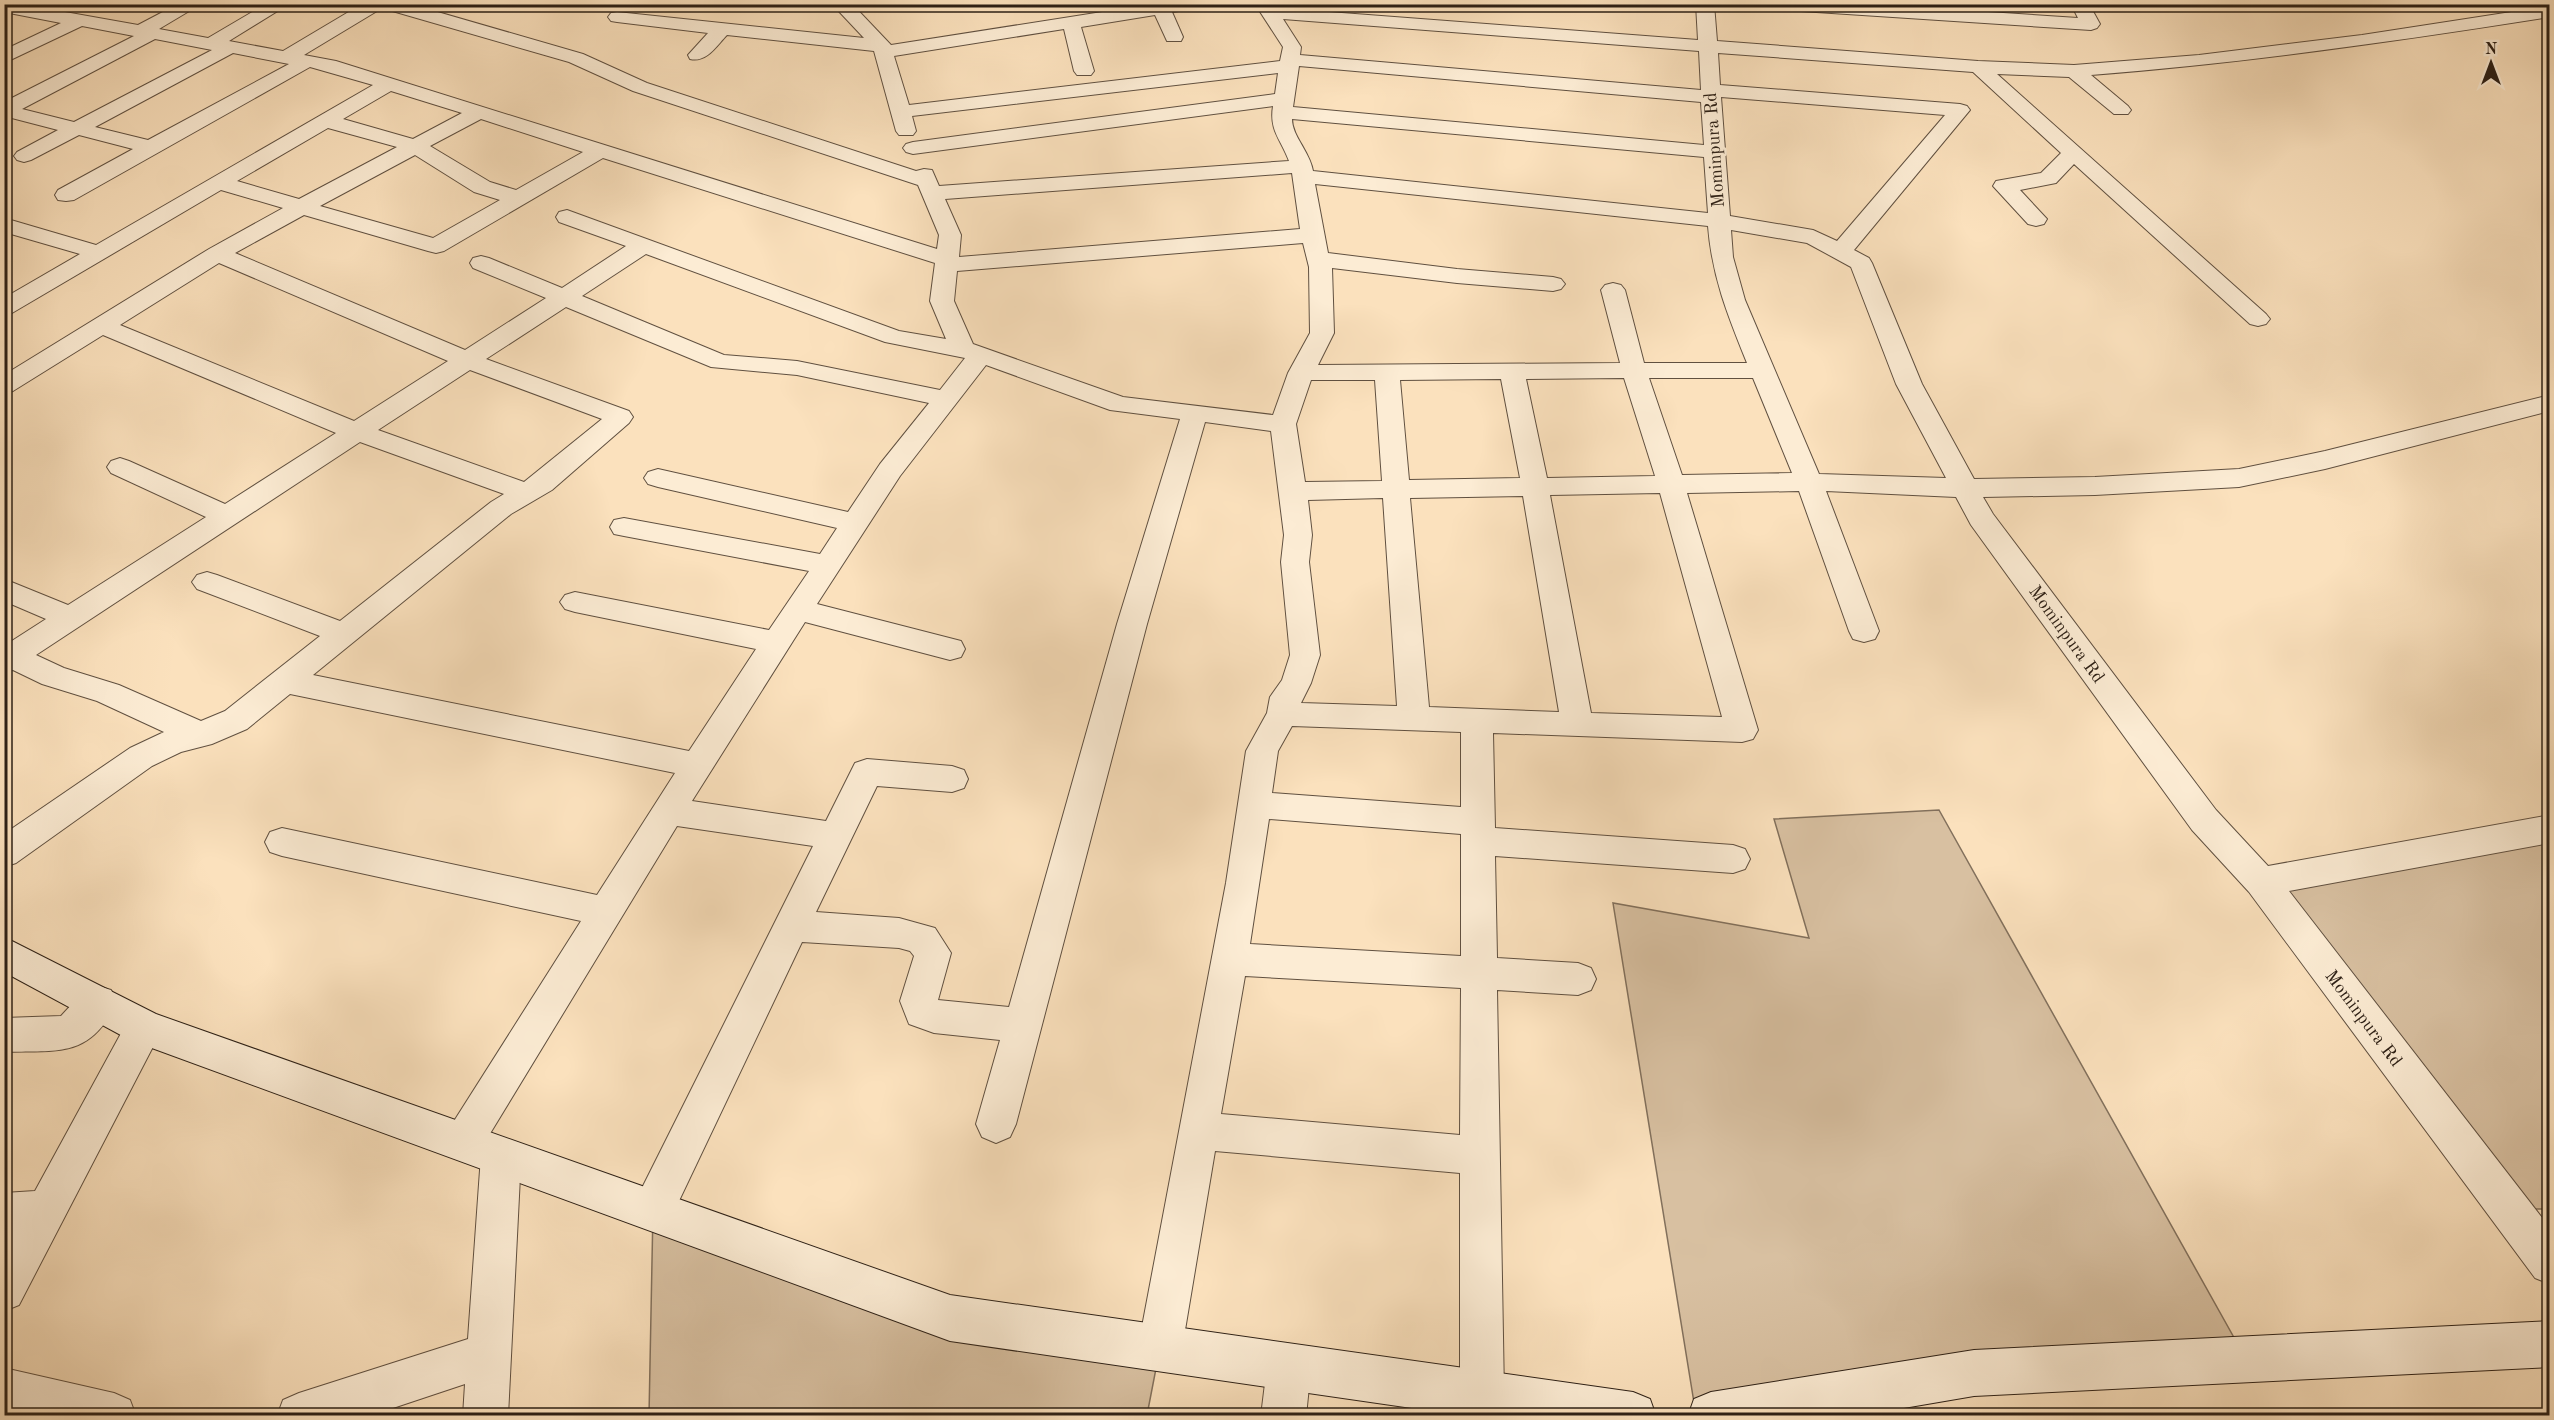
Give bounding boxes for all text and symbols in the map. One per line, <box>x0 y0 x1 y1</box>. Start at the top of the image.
north arrow <box>2461 33 2521 93</box>
text: N <box>2485 42 2498 58</box>
street label: Mominpura Rd <box>1702 92 1728 208</box>
street label: Mominpura Rd <box>2025 583 2107 687</box>
street label: Mominpura Rd <box>2321 967 2405 1070</box>

